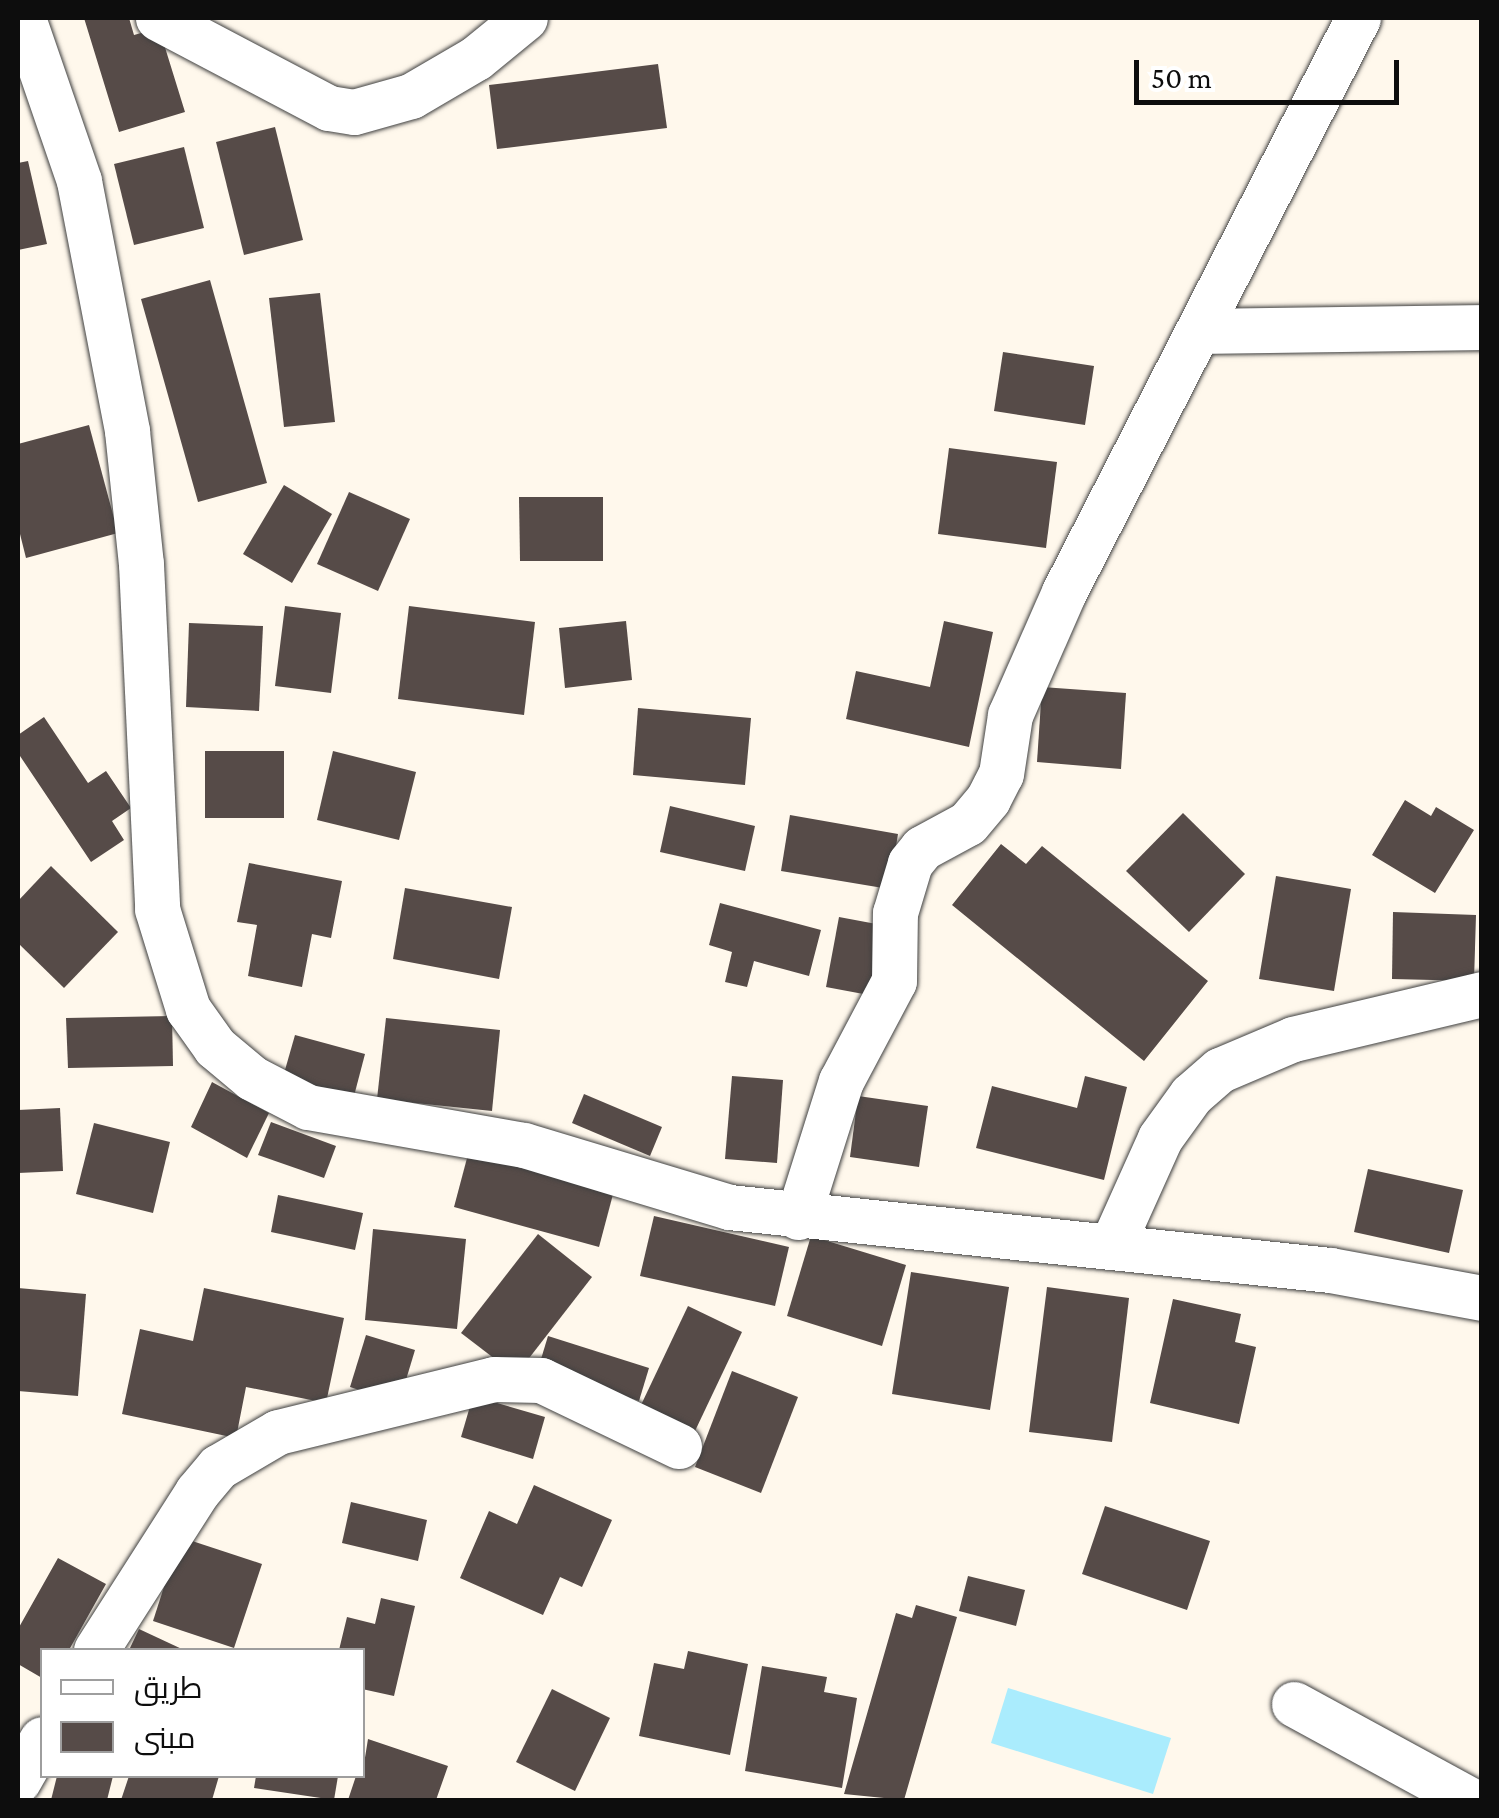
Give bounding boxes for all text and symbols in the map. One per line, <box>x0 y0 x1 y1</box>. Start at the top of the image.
scale bar <box>1139 40 1404 102</box>
text: 50 m <box>1151 61 1212 94</box>
legend <box>40 1648 365 1778</box>
text: طريق <box>134 1671 203 1704</box>
text: مبنى <box>134 1721 195 1754</box>

